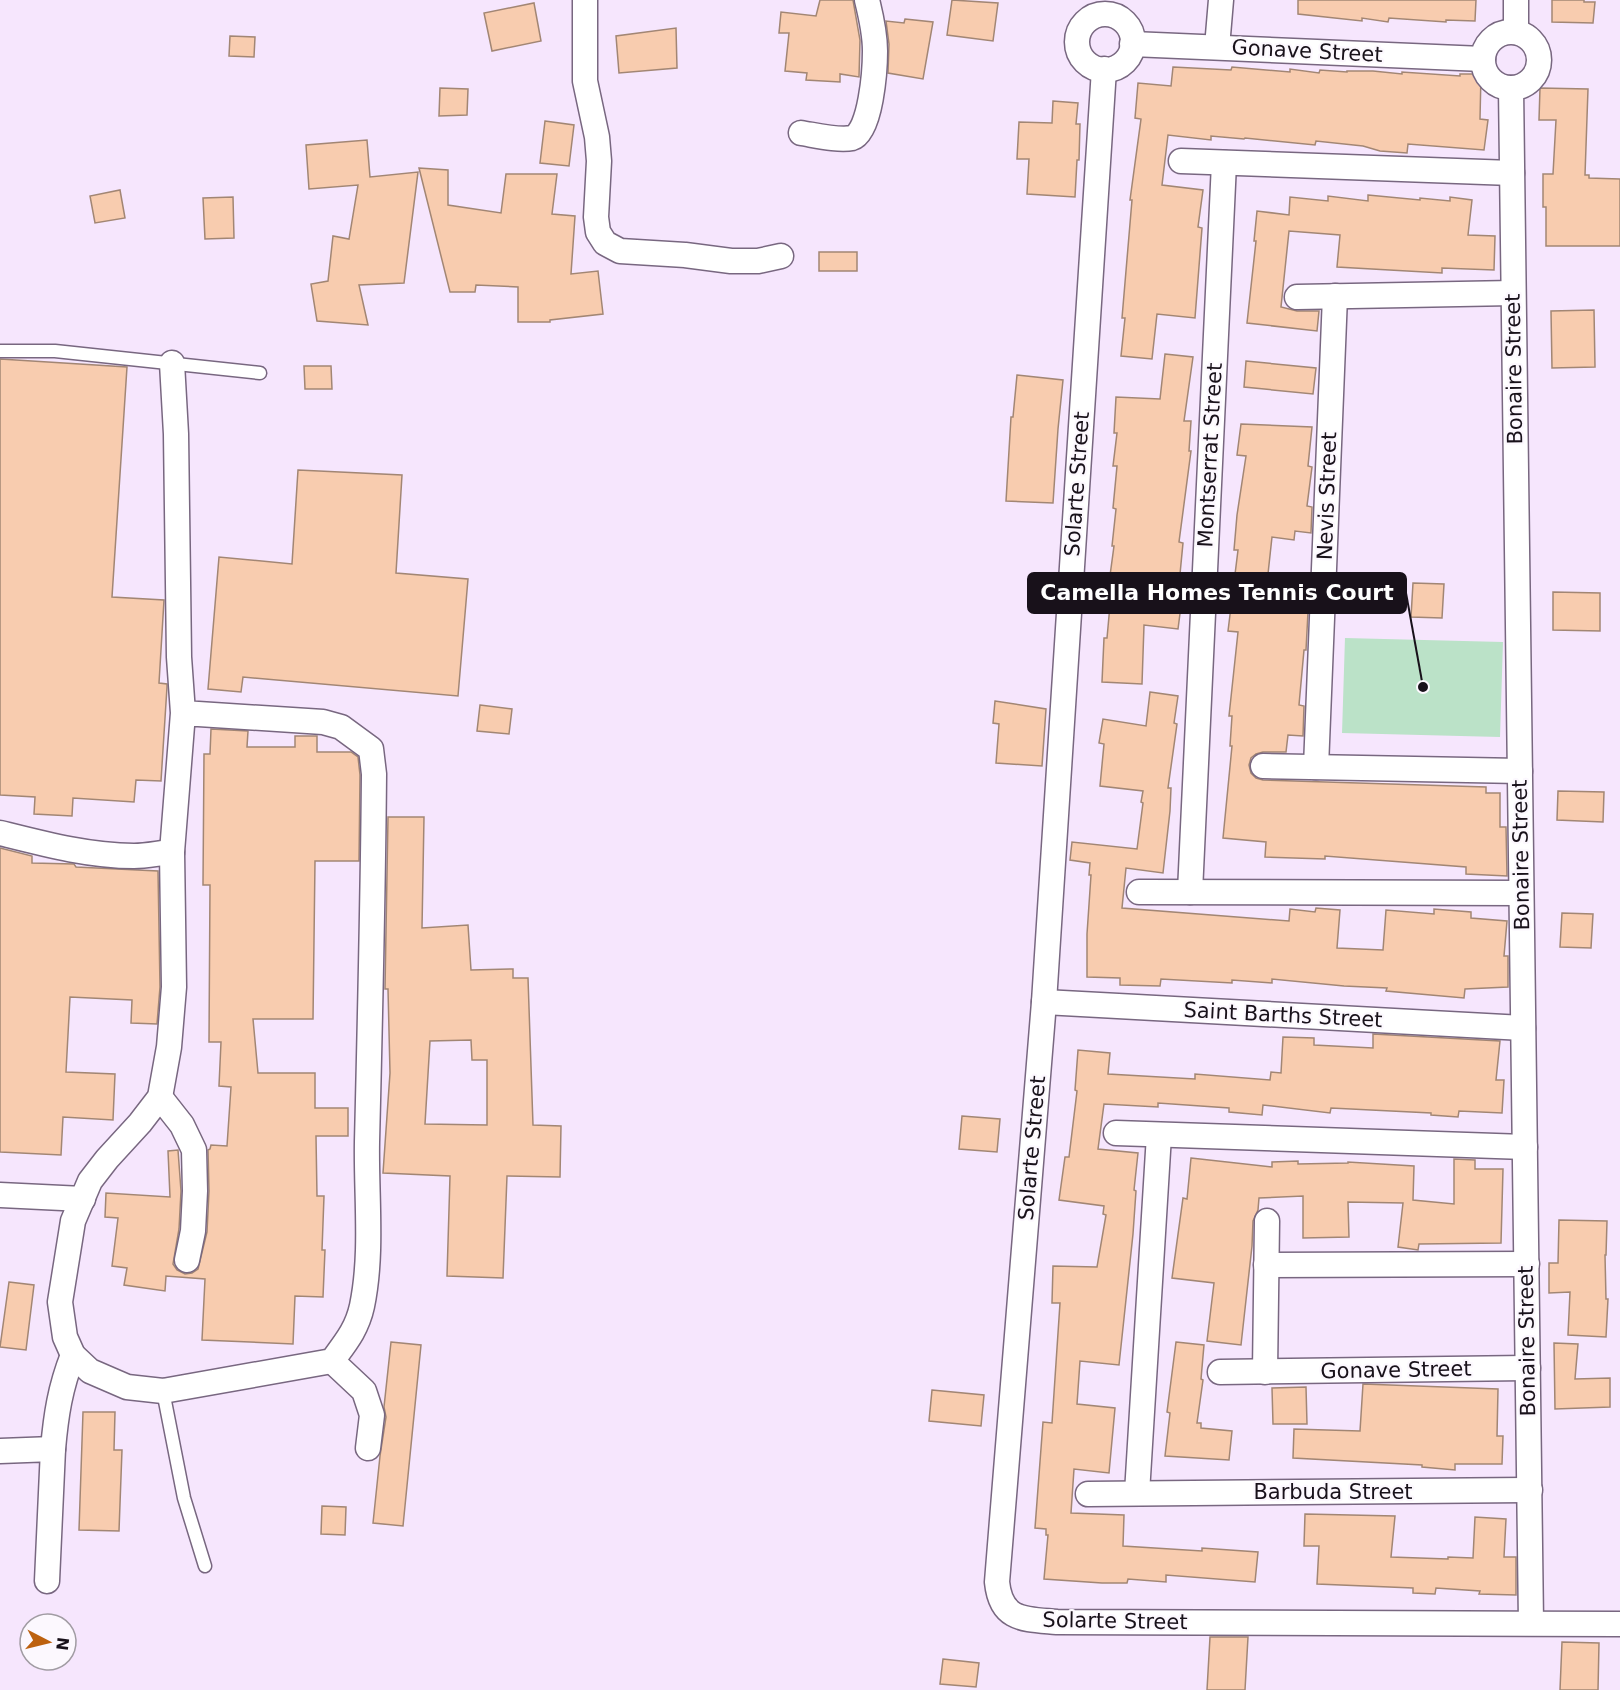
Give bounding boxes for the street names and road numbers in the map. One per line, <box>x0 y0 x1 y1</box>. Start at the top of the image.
street label: Gonave Street <box>1231 35 1383 67</box>
street label: Bonaire Street <box>1501 293 1527 445</box>
street label: Montserrat Street <box>1193 362 1227 548</box>
street label: Solarte Street <box>1060 411 1094 557</box>
street label: Nevis Street <box>1313 431 1341 561</box>
street label: Bonaire Street <box>1508 779 1534 931</box>
street label: Saint Barths Street <box>1183 998 1383 1032</box>
street label: Solarte Street <box>1014 1075 1050 1221</box>
street label: Bonaire Street <box>1514 1265 1540 1417</box>
street label: Gonave Street <box>1320 1357 1472 1383</box>
street label: Barbuda Street <box>1253 1480 1413 1504</box>
street label: Solarte Street <box>1042 1608 1188 1634</box>

